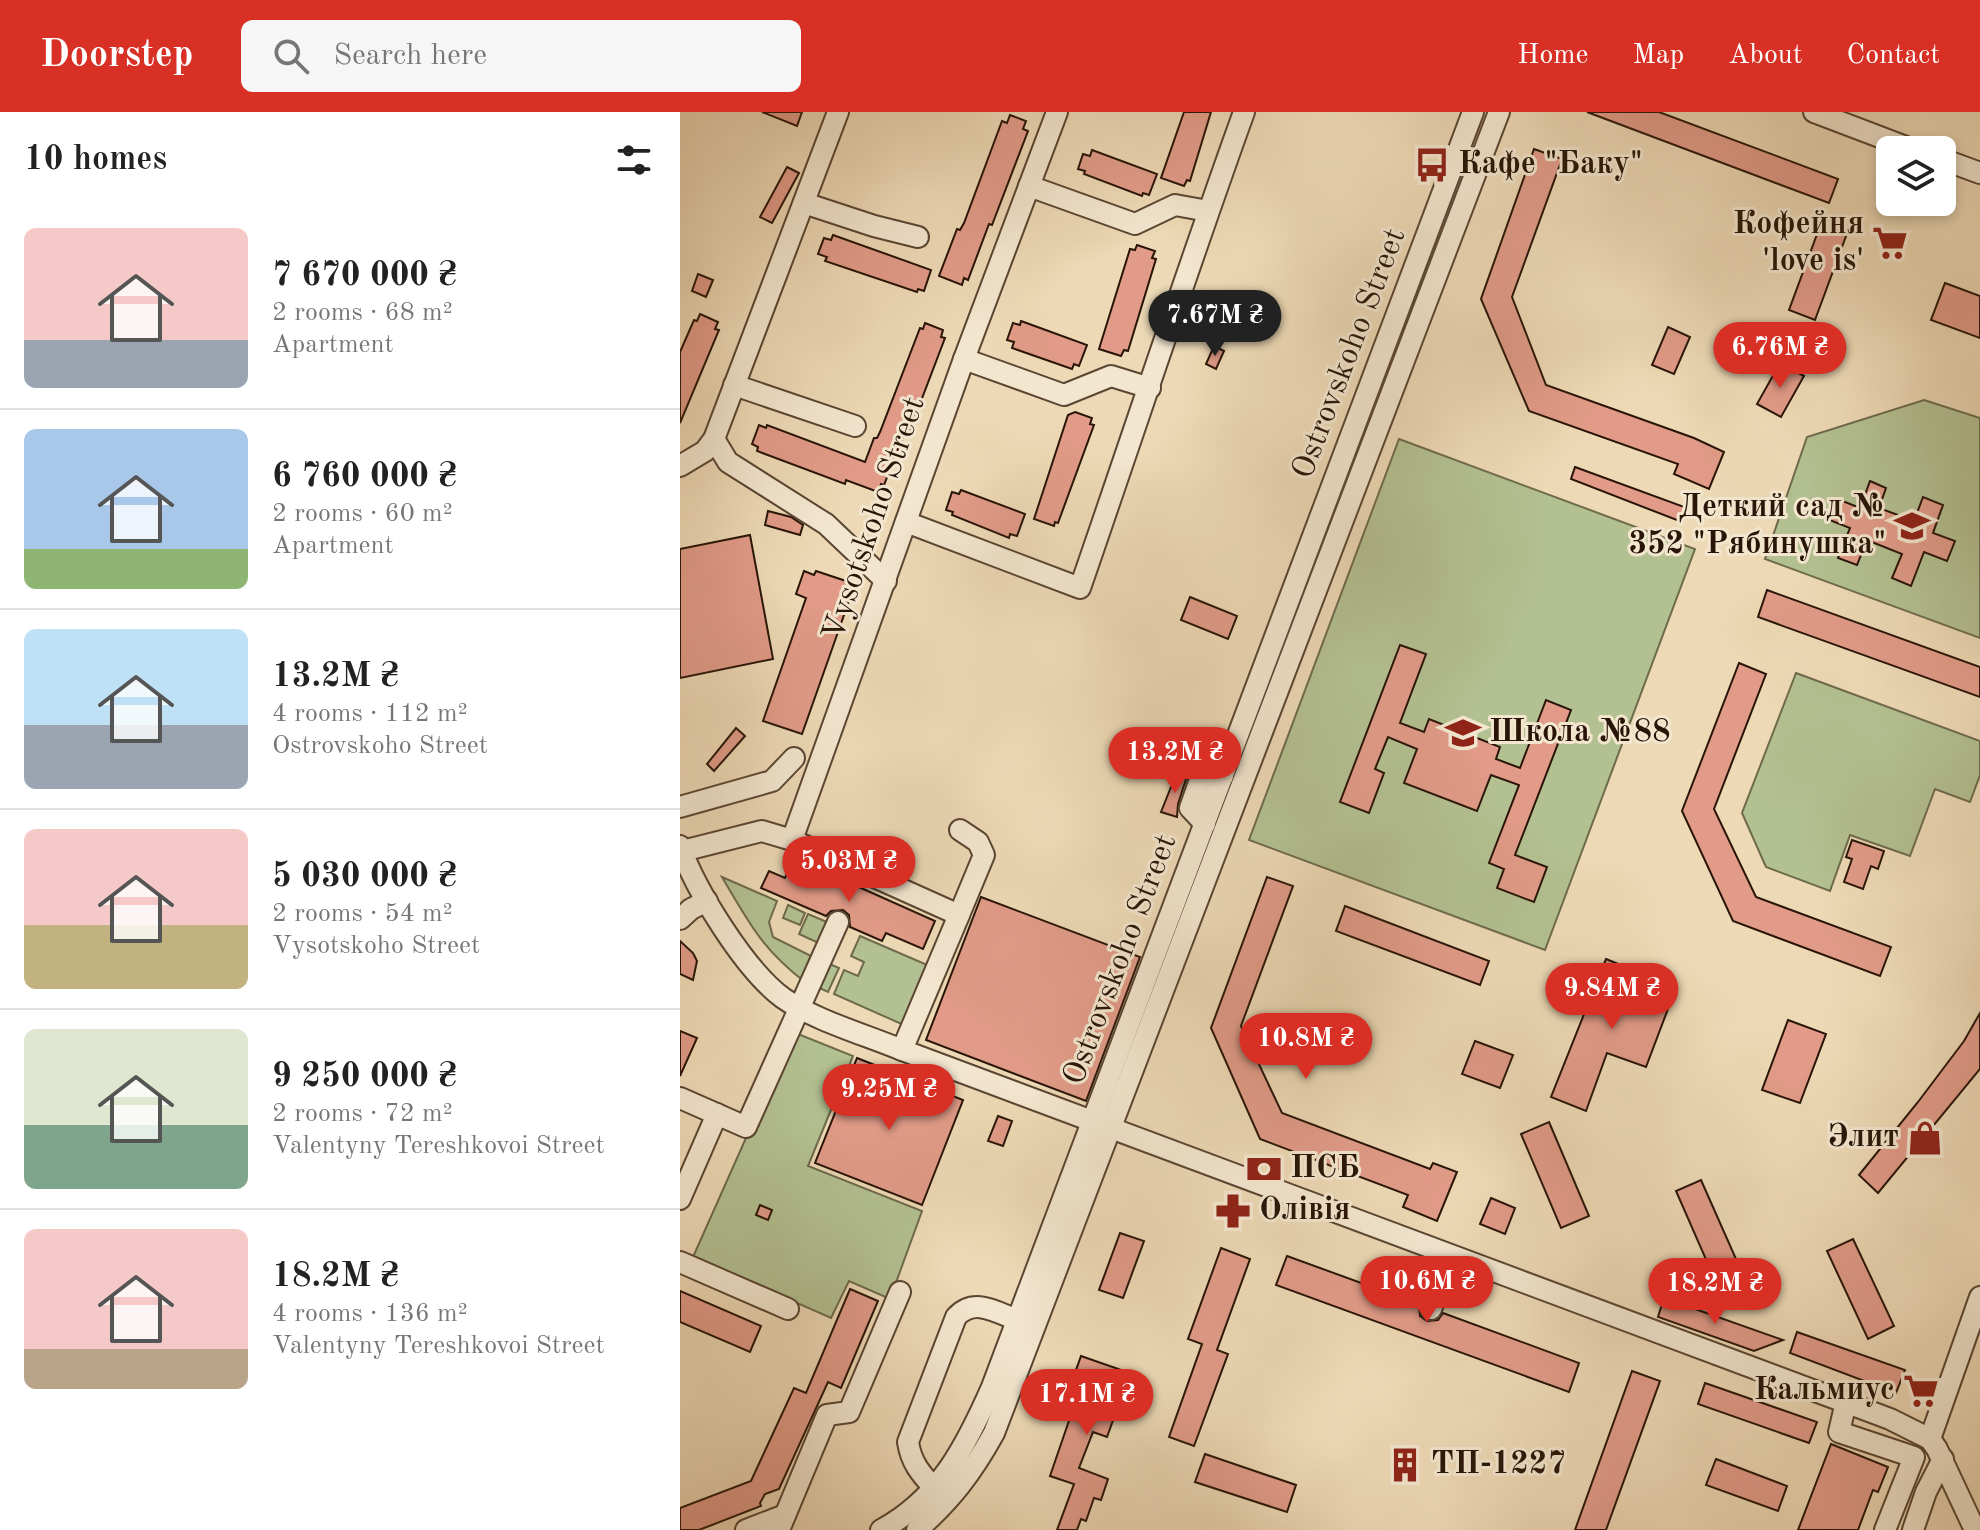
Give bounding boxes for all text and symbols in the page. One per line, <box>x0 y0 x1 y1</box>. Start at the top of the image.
search box <box>241 20 801 92</box>
icon: search <box>269 34 313 78</box>
text: Doorstep <box>40 37 193 75</box>
text: Search here <box>333 41 487 71</box>
text: Home <box>1517 42 1588 70</box>
text: Map <box>1632 42 1684 70</box>
text: About <box>1728 42 1803 70</box>
text: Contact <box>1847 42 1940 70</box>
map controls <box>1876 136 1956 216</box>
button: layers <box>1876 136 1956 216</box>
icon: filters <box>612 138 656 182</box>
text: 10 homes <box>24 143 167 177</box>
bus stop icon: Кафе "Баку" <box>1413 146 1451 184</box>
place label: Кафе "Баку" <box>1458 149 1643 181</box>
place label: Кофейня 'love is' <box>1733 209 1864 278</box>
street label: Ostrovskoho Street <box>1287 224 1413 484</box>
supermarket icon: Кофейня 'love is' <box>1871 224 1909 262</box>
text: 7 670 000 ₴ <box>272 259 457 293</box>
icon: home <box>88 260 184 356</box>
pin: 7.67M ₴ <box>1141 290 1289 358</box>
text: 2 rooms · 68 m² <box>272 300 453 326</box>
text: 7.67M ₴ <box>1166 303 1264 329</box>
pin: 6.76M ₴ <box>1706 322 1854 390</box>
text: Apartment <box>272 332 394 358</box>
text: 6.76M ₴ <box>1731 335 1829 361</box>
street label: Vysotskoho Street <box>818 393 932 645</box>
text: 6 760 000 ₴ <box>272 460 457 494</box>
icon: home <box>88 461 184 557</box>
place label: Деткий сад № 352 "Рябинушка" <box>1628 492 1886 561</box>
text: 2 rooms · 60 m² <box>272 501 453 527</box>
school or university icon: Деткий сад № 352 "Рябинушка" <box>1893 507 1931 545</box>
text: Apartment <box>272 533 394 559</box>
text: 13.2M ₴ <box>272 660 399 694</box>
icon: home <box>88 661 184 757</box>
text: 4 rooms · 112 m² <box>272 701 468 727</box>
school or university icon: Школа №88 <box>1444 714 1482 752</box>
place label: Школа №88 <box>1489 717 1671 749</box>
pin: 13.2M ₴ <box>1101 727 1249 795</box>
text: Ostrovskoho Street <box>272 733 488 759</box>
text: 13.2M ₴ <box>1126 740 1224 766</box>
street label: Ostrovskoho Street <box>1058 830 1184 1090</box>
pin: 5.03M ₴ <box>775 836 923 904</box>
text: 5.03M ₴ <box>800 849 898 875</box>
text: 5 030 000 ₴ <box>272 860 457 894</box>
icon: home <box>88 861 184 957</box>
text: 2 rooms · 54 m² <box>272 901 453 927</box>
text: Vysotskoho Street <box>272 933 480 959</box>
pin: 9.84M ₴ <box>1538 963 1686 1031</box>
text: 9.84M ₴ <box>1563 976 1661 1002</box>
pin: 10.8M ₴ <box>1232 1013 1380 1081</box>
text: 10.8M ₴ <box>1257 1026 1355 1052</box>
text: 9 250 000 ₴ <box>272 1060 457 1094</box>
icon: home <box>88 1061 184 1157</box>
pin: 9.25M ₴ <box>815 1064 963 1132</box>
text: 9.25M ₴ <box>840 1077 938 1103</box>
text: 2 rooms · 72 m² <box>272 1101 453 1127</box>
shop icon: Элит <box>1906 1119 1944 1157</box>
place label: Элит <box>1827 1122 1899 1154</box>
text: Valentyny Tereshkovoi Street <box>272 1133 605 1159</box>
bank icon: ПСБ <box>1245 1150 1283 1188</box>
place label: ПСБ <box>1290 1153 1360 1185</box>
pharmacy icon: Олівія <box>1214 1192 1252 1230</box>
place label: Олівія <box>1259 1195 1351 1227</box>
pin: 10.6M ₴ <box>1353 1256 1501 1324</box>
pin: 18.2M ₴ <box>1641 1258 1789 1326</box>
text: 18.2M ₴ <box>272 1260 399 1294</box>
icon: home <box>88 1261 184 1357</box>
text: 10.6M ₴ <box>1378 1269 1476 1295</box>
text: 18.2M ₴ <box>1666 1271 1764 1297</box>
text: 4 rooms · 136 m² <box>272 1301 468 1327</box>
text: Valentyny Tereshkovoi Street <box>272 1333 605 1359</box>
pin: 17.1M ₴ <box>1013 1369 1161 1437</box>
supermarket icon: Кальмиус <box>1902 1372 1940 1410</box>
place label: Кальмиус <box>1754 1375 1895 1407</box>
text: 17.1M ₴ <box>1038 1382 1136 1408</box>
building icon: ТП-1227 <box>1386 1446 1424 1484</box>
place label: ТП-1227 <box>1431 1449 1566 1481</box>

